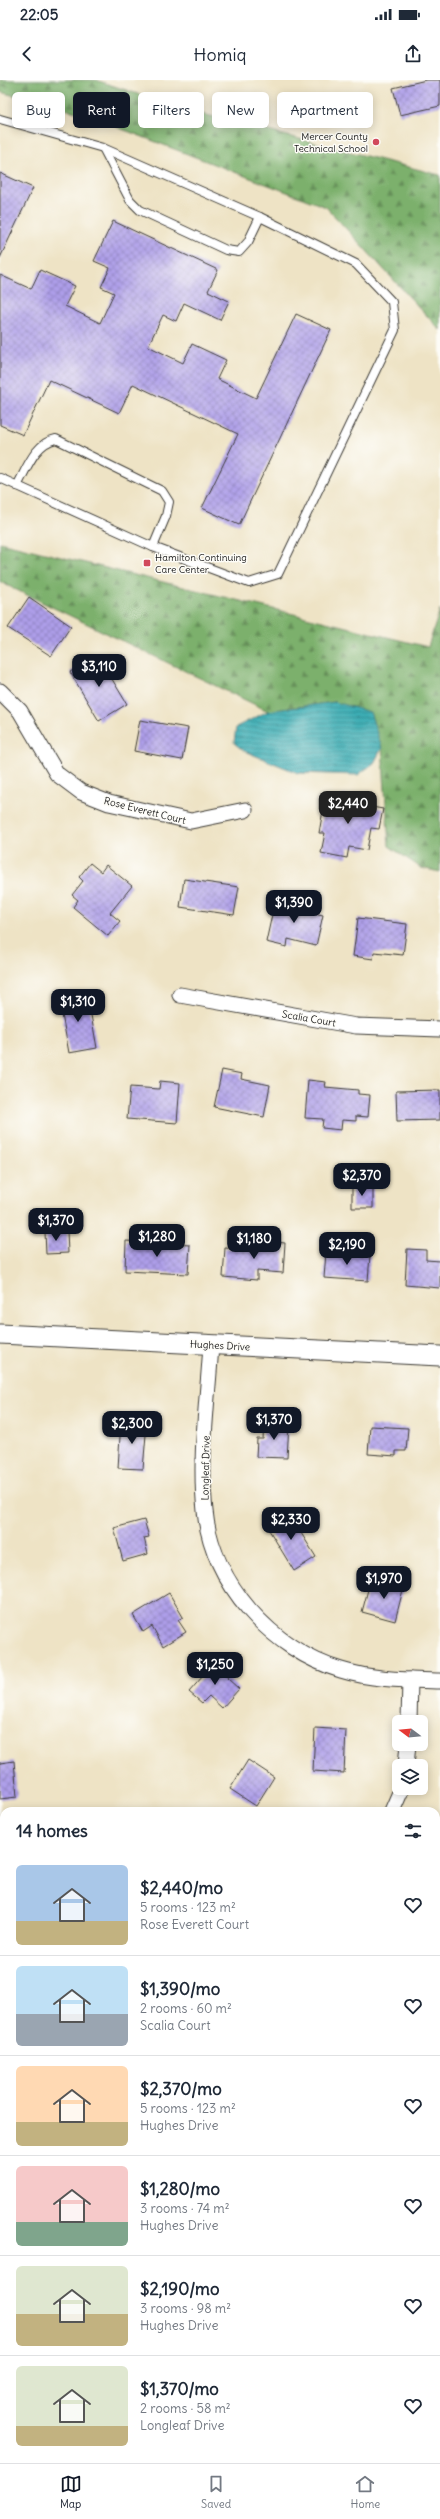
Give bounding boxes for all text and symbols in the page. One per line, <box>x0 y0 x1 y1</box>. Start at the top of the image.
text: 22:05 <box>20 5 58 24</box>
icon: back <box>16 43 38 65</box>
text: Homiq <box>194 43 246 66</box>
icon: share <box>402 43 424 65</box>
chip: Buy <box>12 92 65 128</box>
chip: Rent <box>73 92 130 128</box>
chip: Filters <box>138 92 204 128</box>
chip: New <box>212 92 269 128</box>
chip: Apartment <box>277 92 373 128</box>
place label: Mercer County Technical School <box>294 130 368 155</box>
marker: Mercer County Technical School <box>371 137 381 147</box>
place label: Hamilton Continuing Care Center <box>155 551 247 576</box>
marker: Hamilton Continuing Care Center <box>142 558 152 568</box>
pin: $3,110 <box>66 654 132 688</box>
text: $3,110 <box>81 658 117 675</box>
pin: $2,440 <box>315 791 381 825</box>
street label: Rose Everett Court <box>103 794 188 827</box>
text: $2,440 <box>328 795 368 812</box>
pin: $1,390 <box>261 890 327 924</box>
text: $1,390 <box>275 894 313 911</box>
pin: $1,310 <box>45 989 111 1023</box>
text: $1,310 <box>60 993 96 1010</box>
street label: Scalia Court <box>281 1007 337 1030</box>
pin: $2,370 <box>329 1163 395 1197</box>
text: $2,370 <box>342 1167 382 1184</box>
pin: $1,370 <box>23 1208 89 1242</box>
text: $1,370 <box>37 1212 75 1229</box>
pin: $1,280 <box>124 1224 190 1258</box>
pin: $1,180 <box>221 1226 287 1260</box>
text: $1,280 <box>138 1228 176 1245</box>
text: $1,180 <box>236 1230 272 1247</box>
pin: $2,190 <box>314 1232 380 1266</box>
text: $2,190 <box>328 1236 366 1253</box>
street label: Hughes Drive <box>190 1337 250 1354</box>
pin: $1,370 <box>241 1407 307 1441</box>
pin: $2,300 <box>99 1411 165 1445</box>
text: $1,370 <box>255 1411 293 1428</box>
text: $2,300 <box>111 1415 153 1432</box>
street label: Longleaf Drive <box>198 1435 213 1501</box>
pin: $2,330 <box>258 1507 324 1541</box>
text: $2,330 <box>271 1511 311 1528</box>
pin: $1,970 <box>351 1566 417 1600</box>
text: $1,970 <box>365 1570 403 1587</box>
pin: $1,250 <box>182 1652 248 1686</box>
text: $1,250 <box>196 1656 234 1673</box>
north arrow <box>392 1715 428 1751</box>
map controls <box>392 1715 428 1795</box>
button: layers <box>392 1759 428 1795</box>
text: 14 homes <box>16 1820 88 1842</box>
icon: filters <box>402 1820 424 1842</box>
text: $2,440/mo <box>140 1877 223 1899</box>
icon: home <box>48 1881 96 1929</box>
icon: heart <box>402 1894 424 1916</box>
text: 5 rooms · 123 m² <box>140 1899 236 1916</box>
text: Rose Everett Court <box>140 1916 249 1933</box>
text: $1,390/mo <box>140 1978 220 2000</box>
icon: home <box>48 1982 96 2030</box>
icon: heart <box>402 1995 424 2017</box>
text: 2 rooms · 60 m² <box>140 2000 232 2017</box>
text: Scalia Court <box>140 2017 211 2034</box>
text: $2,370/mo <box>140 2078 222 2100</box>
icon: home <box>48 2082 96 2130</box>
icon: heart <box>402 2095 424 2117</box>
text: 5 rooms · 123 m² <box>140 2100 236 2117</box>
text: Hughes Drive <box>140 2117 218 2134</box>
text: $1,280/mo <box>140 2178 220 2200</box>
icon: home <box>48 2182 96 2230</box>
icon: heart <box>402 2195 424 2217</box>
text: 3 rooms · 74 m² <box>140 2200 230 2217</box>
text: Hughes Drive <box>140 2217 218 2234</box>
text: $2,190/mo <box>140 2278 220 2300</box>
icon: home <box>48 2282 96 2330</box>
icon: heart <box>402 2295 424 2317</box>
text: 3 rooms · 98 m² <box>140 2300 231 2317</box>
text: Hughes Drive <box>140 2317 218 2334</box>
text: $1,370/mo <box>140 2378 219 2400</box>
icon: home <box>48 2382 96 2430</box>
icon: heart <box>402 2395 424 2417</box>
text: 2 rooms · 58 m² <box>140 2400 231 2417</box>
text: Longleaf Drive <box>140 2417 224 2434</box>
tab: Map <box>60 2473 82 2511</box>
tab: Saved <box>201 2473 231 2511</box>
tab: Home <box>351 2473 380 2511</box>

